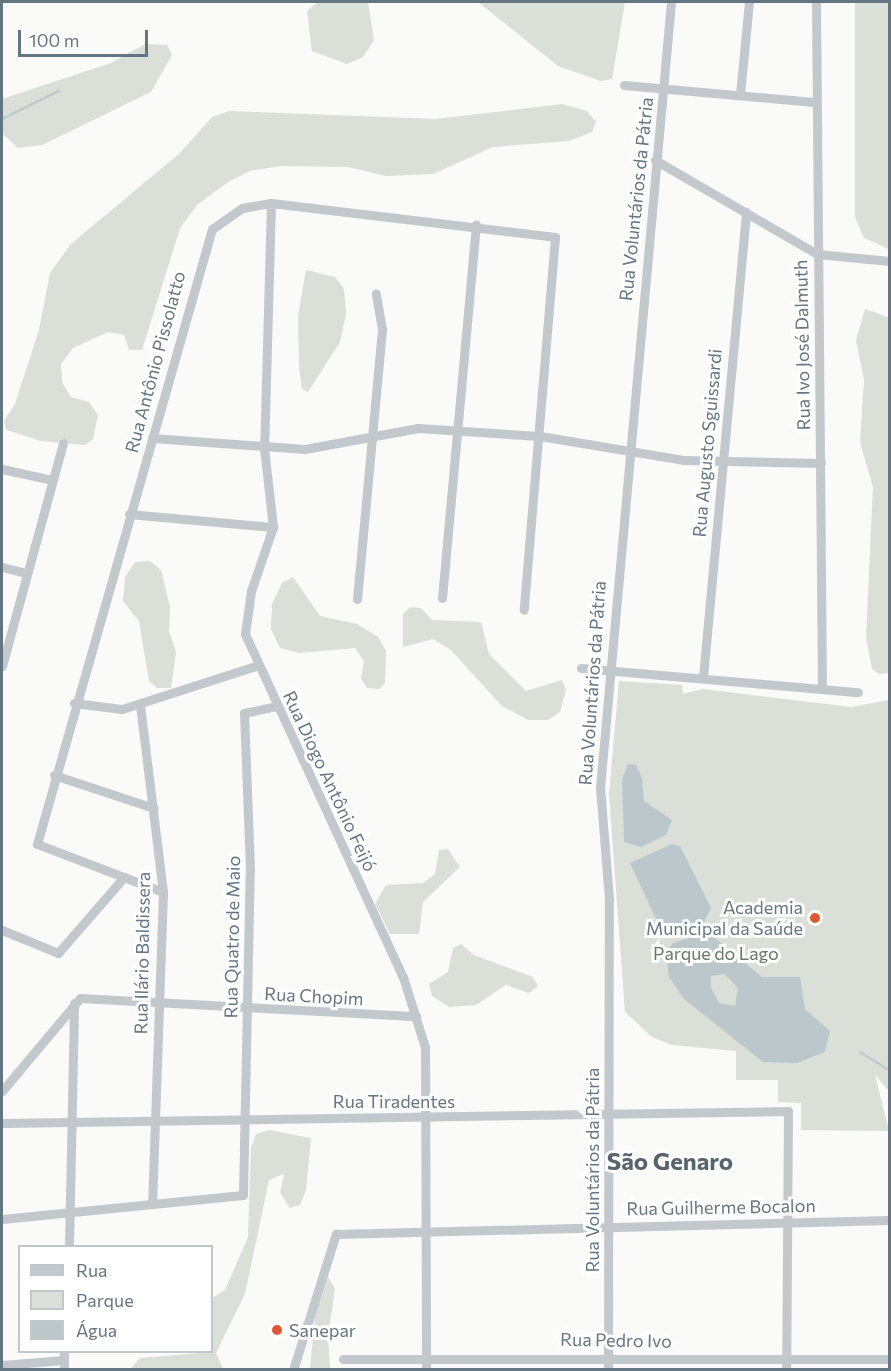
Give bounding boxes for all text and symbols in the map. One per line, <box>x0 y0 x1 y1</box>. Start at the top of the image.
scale bar <box>21 18 152 56</box>
text: 100 m <box>29 29 79 51</box>
street label: Rua Voluntários da Pátria <box>615 96 657 302</box>
street label: Rua Ivo José Dalmuth <box>790 259 814 431</box>
street label: Rua Antônio Pissolatto <box>120 269 190 455</box>
street label: Rua Augusto Sguissardi <box>688 348 726 538</box>
street label: Rua Voluntários da Pátria <box>574 580 610 786</box>
street label: Rua Diogo Antônio Feijó <box>279 687 381 875</box>
street label: Rua Quatro de Maio <box>220 855 244 1019</box>
street label: Rua Ilário Baldissera <box>130 871 154 1035</box>
place label: Academia Municipal da Saúde <box>646 897 803 940</box>
marker: Academia Municipal da Saúde <box>808 911 822 925</box>
park label: Parque do Lago <box>653 942 779 964</box>
street label: Rua Chopim <box>264 983 364 1009</box>
street label: Rua Voluntários da Pátria <box>581 1068 603 1272</box>
street label: Rua Tiradentes <box>333 1090 455 1112</box>
district label: São Genaro <box>607 1147 733 1175</box>
street label: Rua Guilherme Bocalon <box>626 1195 816 1219</box>
legend <box>18 1245 213 1353</box>
text: Rua <box>76 1259 107 1281</box>
text: Parque <box>76 1289 134 1311</box>
text: Água <box>76 1319 117 1341</box>
place label: Sanepar <box>289 1319 356 1341</box>
marker: Sanepar <box>270 1323 284 1337</box>
street label: Rua Pedro Ivo <box>560 1328 672 1352</box>

